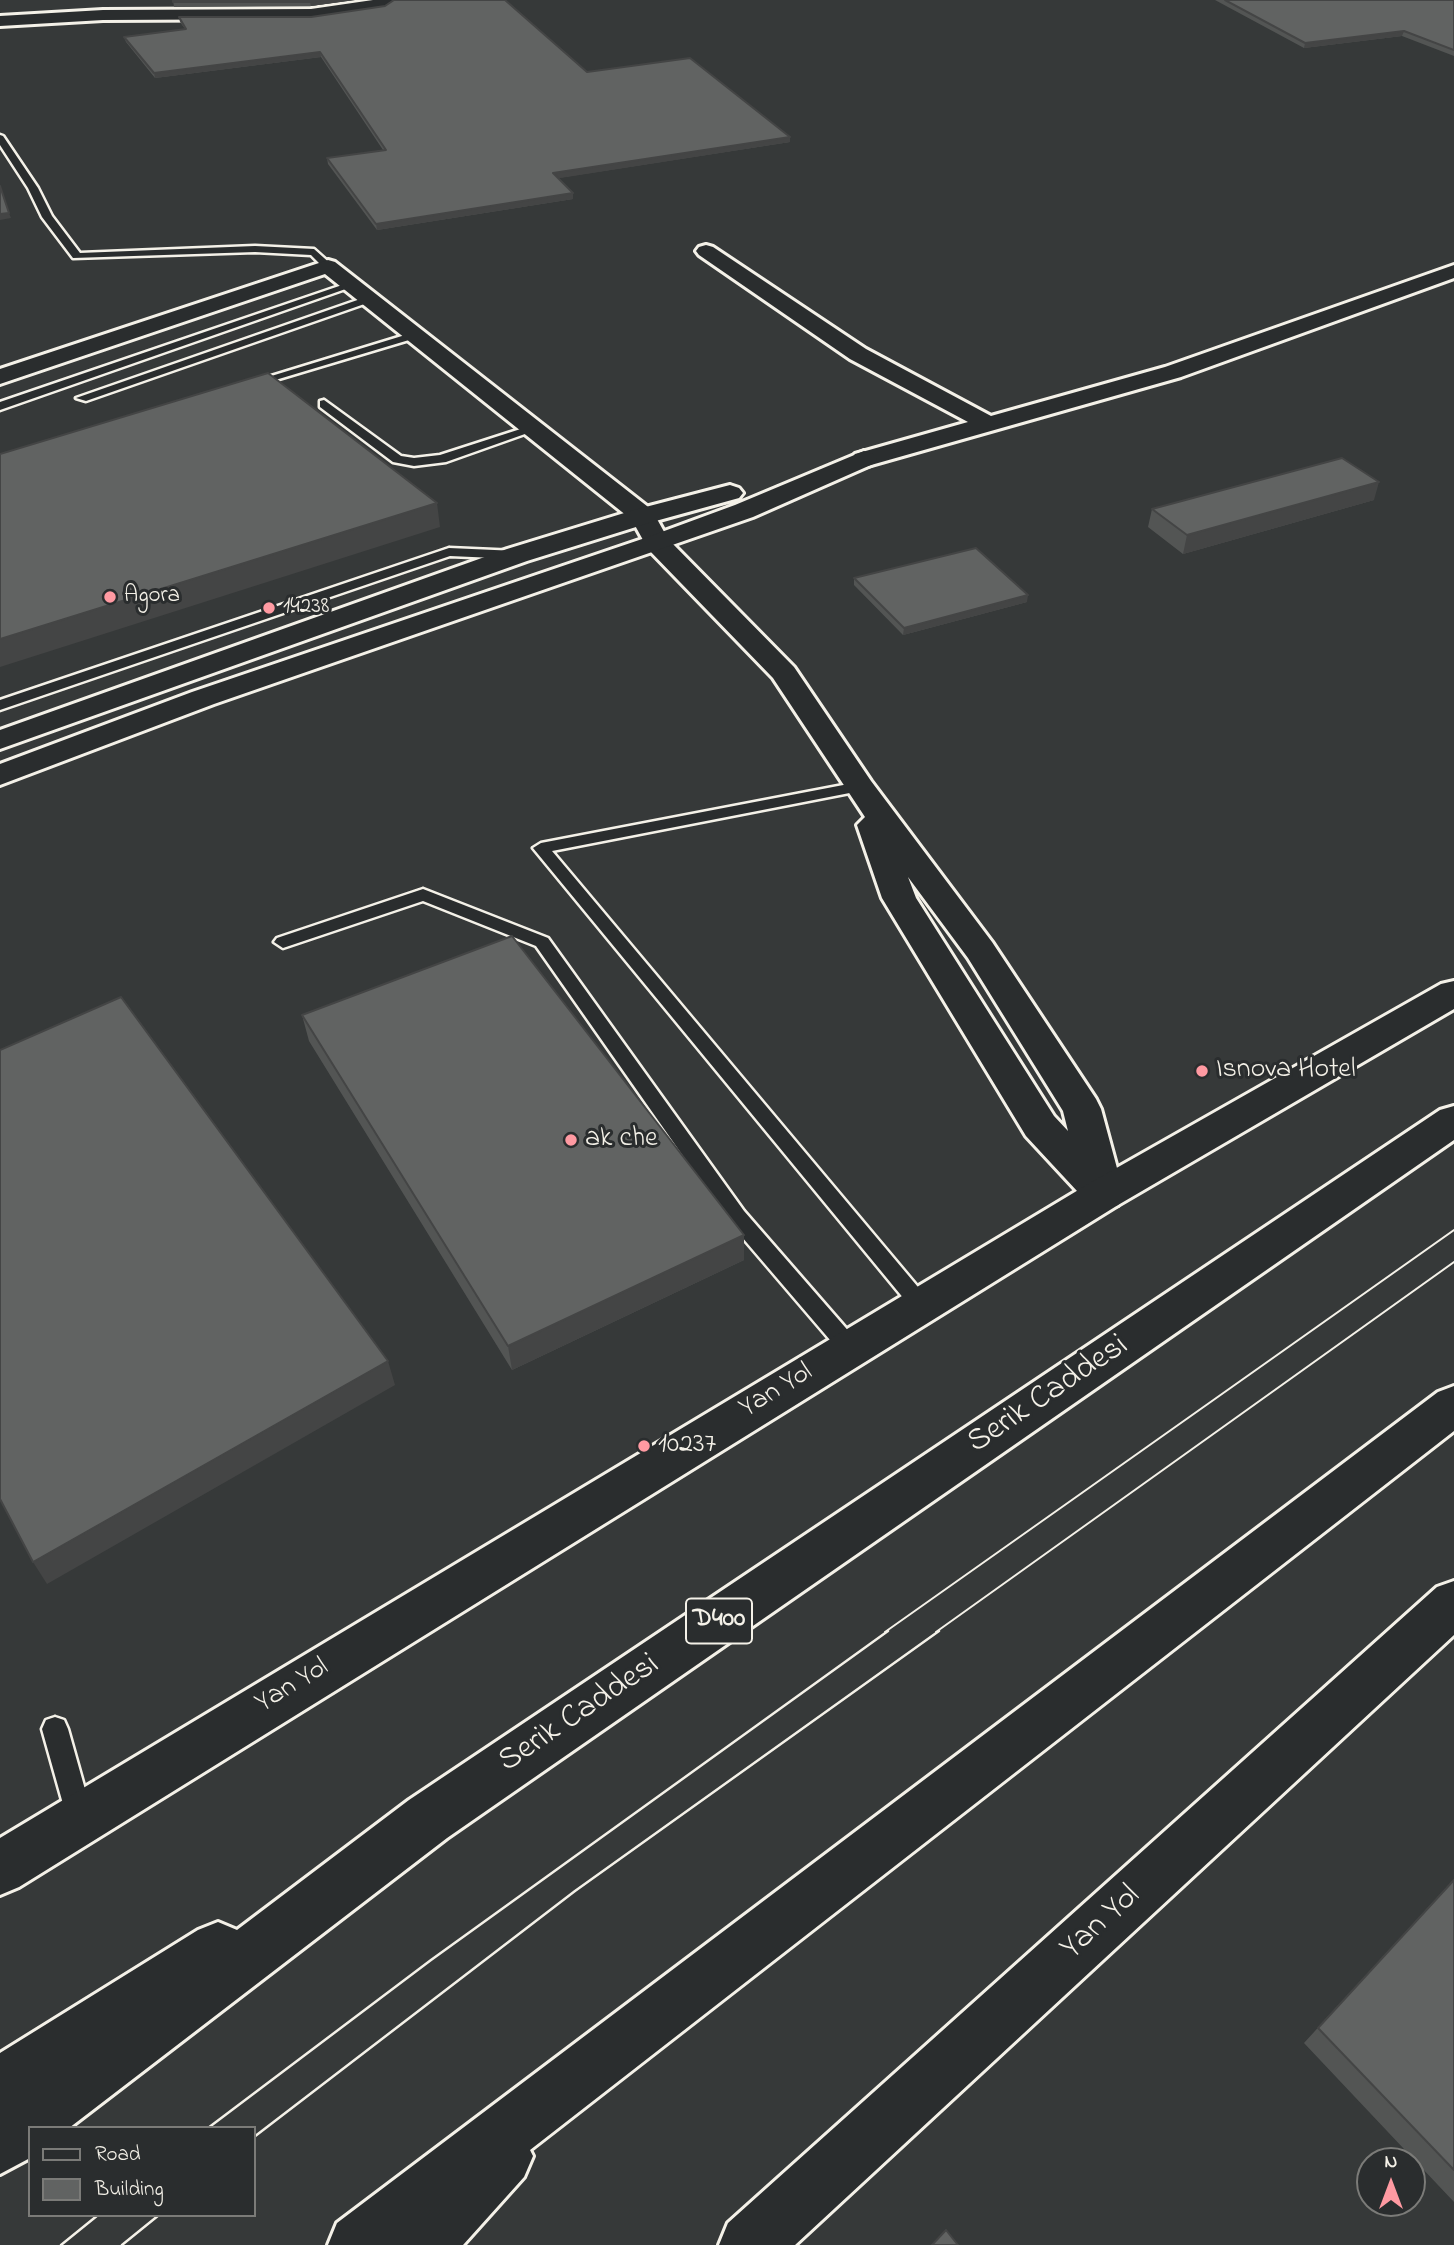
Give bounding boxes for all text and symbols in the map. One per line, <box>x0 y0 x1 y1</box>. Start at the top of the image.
place label: Agora <box>124 583 180 611</box>
marker: Agora <box>102 589 118 605</box>
place label: 14238 <box>283 594 329 622</box>
marker: 14238 <box>261 600 277 616</box>
place label: Isnova Hotel <box>1216 1054 1356 1088</box>
marker: Isnova Hotel <box>1194 1063 1210 1079</box>
place label: ak che <box>585 1123 658 1157</box>
marker: ak che <box>563 1132 579 1148</box>
street label: Serik Caddesi <box>961 1328 1137 1464</box>
street label: Yan Yol <box>734 1357 820 1427</box>
place label: 10237 <box>658 1429 716 1463</box>
marker: 10237 <box>636 1438 652 1454</box>
road number: D400 <box>686 1598 752 1644</box>
street label: Serik Caddesi <box>492 1647 668 1783</box>
street label: Yan Yol <box>250 1652 336 1722</box>
street label: Yan Yol <box>1054 1878 1150 1970</box>
legend <box>28 2126 256 2217</box>
text: Road <box>95 2140 141 2170</box>
north arrow <box>1356 2147 1426 2217</box>
text: N <box>1385 2149 1397 2176</box>
text: Building <box>95 2175 164 2205</box>

